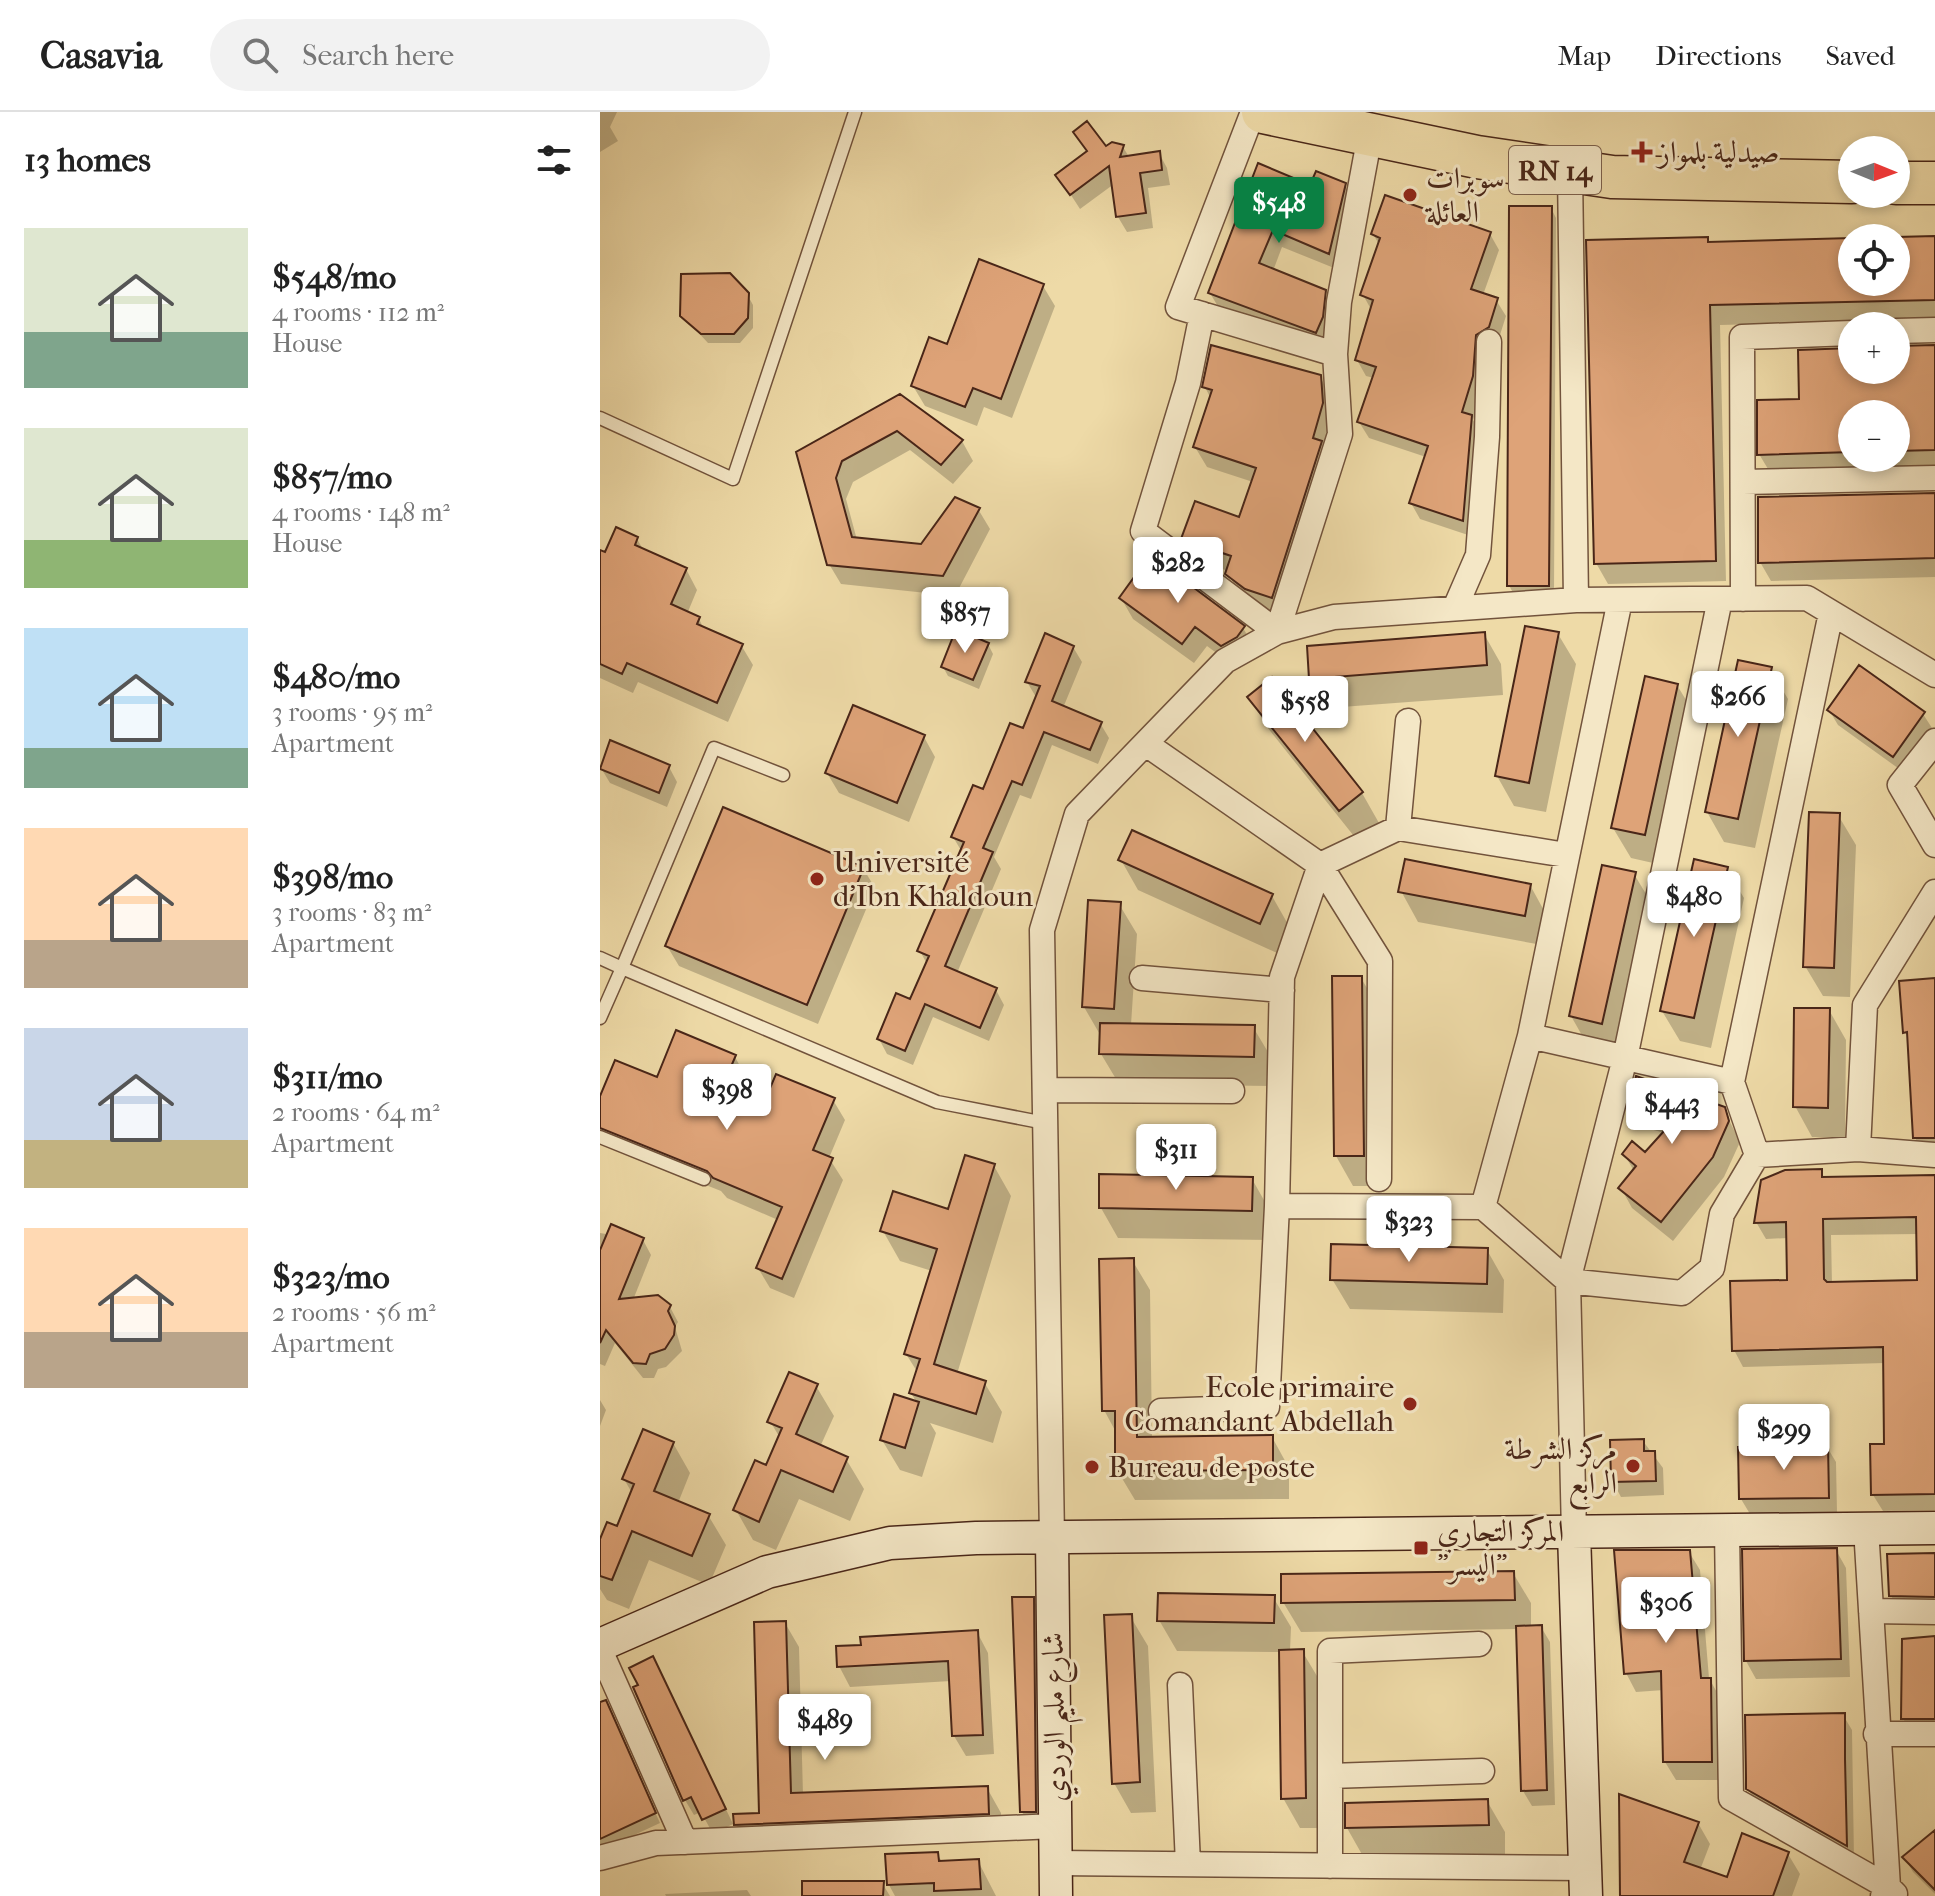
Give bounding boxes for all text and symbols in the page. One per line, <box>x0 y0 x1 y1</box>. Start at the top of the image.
search box <box>210 19 770 91</box>
text: Casavia <box>40 33 162 78</box>
icon: search <box>238 33 282 77</box>
text: Search here <box>302 38 454 73</box>
text: Map <box>1558 39 1611 72</box>
text: Directions <box>1655 39 1782 72</box>
text: Saved <box>1826 39 1895 72</box>
place label: صيدلية بلمواز <box>1655 135 1779 171</box>
north arrow <box>1838 136 1910 208</box>
map controls <box>1838 136 1910 472</box>
icon: filters <box>532 138 576 182</box>
text: 13 homes <box>24 140 151 180</box>
marker: صيدلية بلمواز <box>1633 143 1651 161</box>
road number: RN 14 <box>1509 146 1601 194</box>
place label: سوبرات العائلة <box>1424 161 1504 230</box>
pin: $548 <box>1232 177 1326 245</box>
marker: سوبرات العائلة <box>1401 186 1419 204</box>
text: $548 <box>1252 187 1306 218</box>
button: locate <box>1838 224 1910 296</box>
text: $548/mo <box>272 257 396 297</box>
icon: home <box>88 260 184 356</box>
text: 4 rooms · 112 m² <box>272 297 444 328</box>
button: + <box>1838 312 1910 384</box>
text: House <box>272 328 342 359</box>
button: − <box>1838 400 1910 472</box>
text: $857/mo <box>272 457 392 497</box>
icon: home <box>88 460 184 556</box>
text: 4 rooms · 148 m² <box>272 497 450 528</box>
text: House <box>272 528 342 559</box>
pin: $282 <box>1131 537 1225 605</box>
text: $282 <box>1151 547 1205 578</box>
pin: $857 <box>918 587 1012 655</box>
text: $857 <box>939 597 991 628</box>
text: $480/mo <box>272 657 400 697</box>
icon: home <box>88 660 184 756</box>
pin: $266 <box>1691 671 1785 739</box>
pin: $558 <box>1258 676 1352 744</box>
text: $266 <box>1710 681 1766 712</box>
text: $558 <box>1280 686 1330 717</box>
text: 3 rooms · 95 m² <box>272 697 432 728</box>
text: Apartment <box>272 728 394 759</box>
place label: Université d'Ibn Khaldoun <box>833 845 1034 914</box>
text: $398/mo <box>272 857 393 897</box>
icon: home <box>88 860 184 956</box>
marker: Université d'Ibn Khaldoun <box>808 870 826 888</box>
pin: $480 <box>1647 871 1741 939</box>
text: $480 <box>1665 881 1723 912</box>
text: 3 rooms · 83 m² <box>272 897 431 928</box>
text: Apartment <box>272 928 394 959</box>
text: $311/mo <box>272 1057 383 1097</box>
icon: home <box>88 1060 184 1156</box>
pin: $398 <box>680 1064 774 1132</box>
text: $398 <box>701 1074 753 1105</box>
pin: $443 <box>1625 1078 1719 1146</box>
text: $443 <box>1644 1088 1700 1119</box>
text: 2 rooms · 64 m² <box>272 1097 440 1128</box>
pin: $311 <box>1129 1124 1223 1192</box>
text: Apartment <box>272 1128 394 1159</box>
text: $311 <box>1154 1134 1198 1165</box>
pin: $323 <box>1362 1196 1456 1264</box>
text: $323 <box>1384 1206 1434 1237</box>
text: $323/mo <box>272 1257 390 1297</box>
icon: home <box>88 1260 184 1356</box>
text: 2 rooms · 56 m² <box>272 1297 436 1328</box>
text: Apartment <box>272 1328 394 1359</box>
place label: Ecole primaire Comandant Abdellah <box>1125 1370 1394 1439</box>
marker: Ecole primaire Comandant Abdellah <box>1401 1395 1419 1413</box>
pin: $299 <box>1737 1404 1831 1472</box>
text: $299 <box>1757 1414 1811 1445</box>
place label: مركز الشرطة الرابع <box>1504 1432 1617 1510</box>
place label: Bureau de poste <box>1108 1450 1315 1485</box>
marker: مركز الشرطة الرابع <box>1624 1457 1642 1475</box>
marker: Bureau de poste <box>1083 1458 1101 1476</box>
place label: المركز التجاري "اليسر" <box>1437 1514 1564 1585</box>
marker: المركز التجاري "اليسر" <box>1412 1539 1430 1557</box>
pin: $306 <box>1619 1577 1713 1645</box>
text: $306 <box>1639 1587 1693 1618</box>
street label: شارع مليم الوردي <box>1036 1632 1084 1802</box>
pin: $489 <box>778 1694 872 1762</box>
text: $489 <box>797 1704 853 1735</box>

